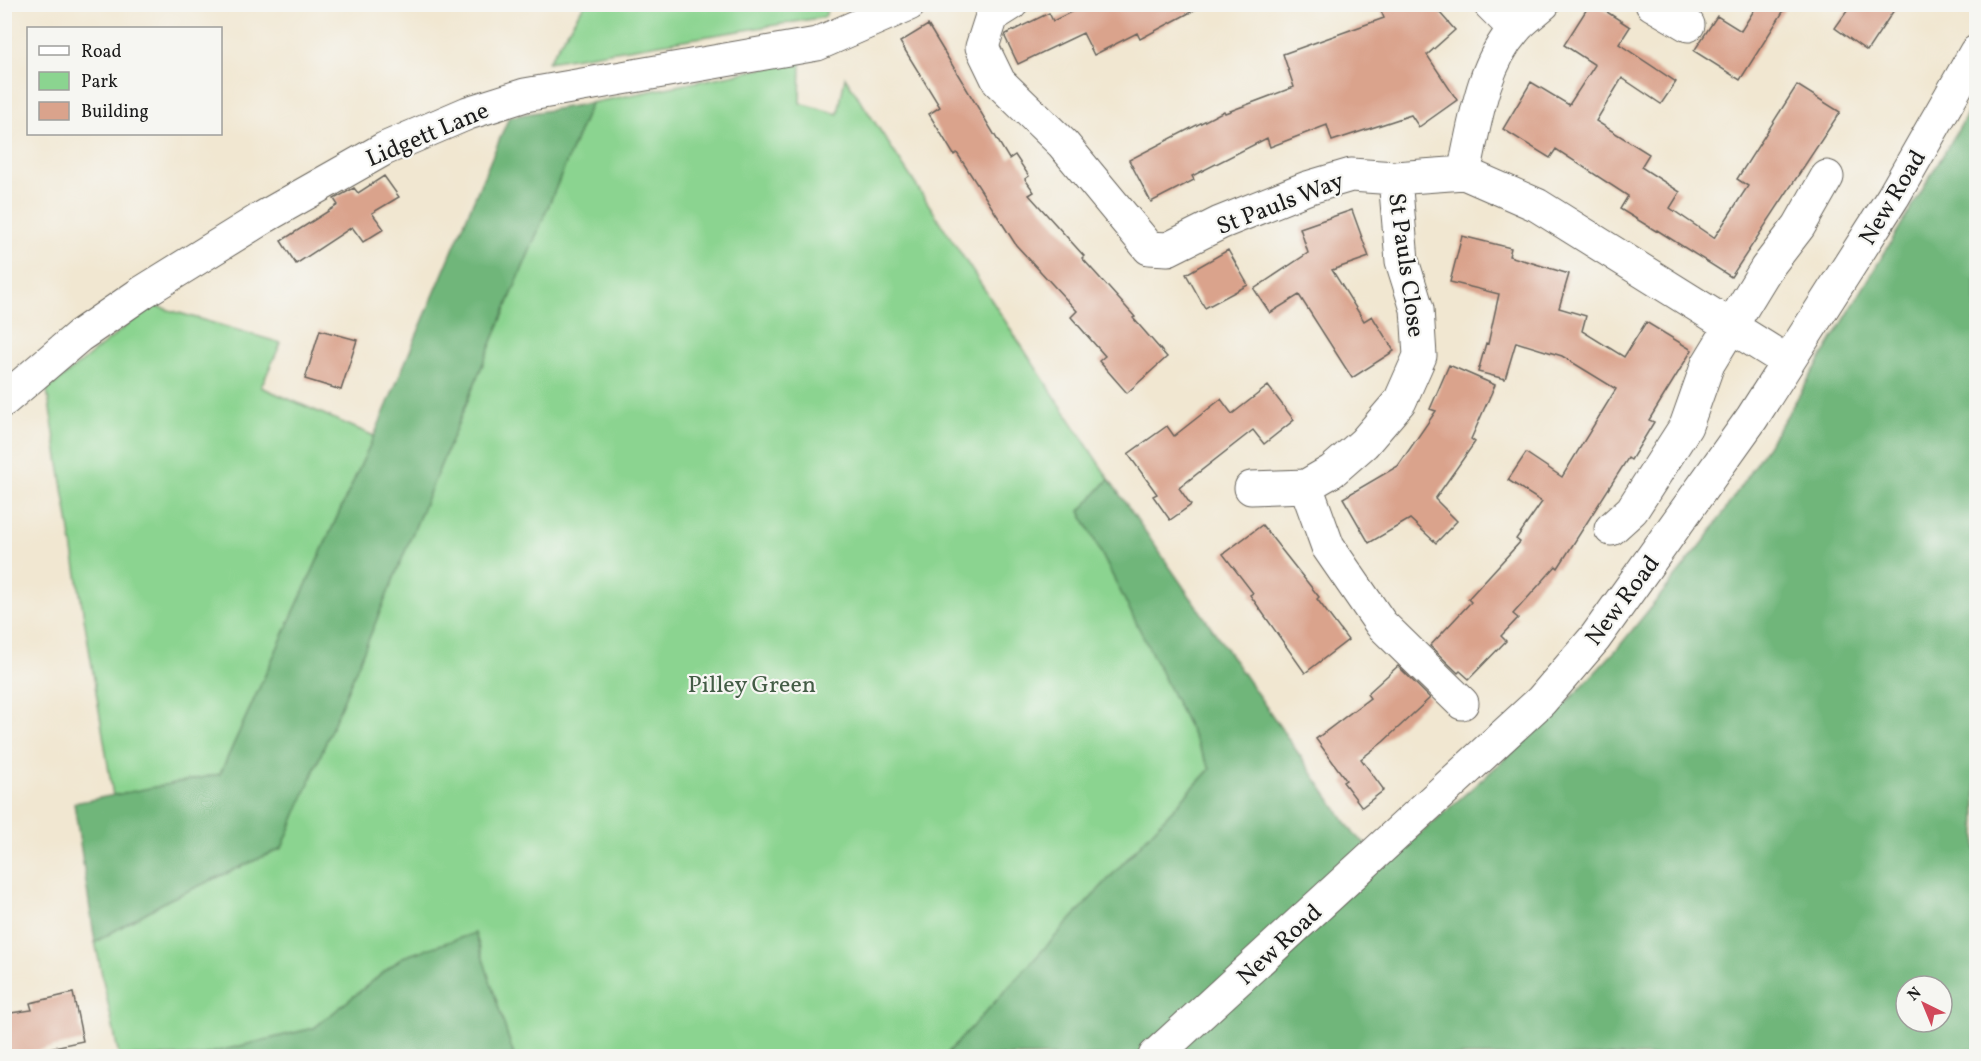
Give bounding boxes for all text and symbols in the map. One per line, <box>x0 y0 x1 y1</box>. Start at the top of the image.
legend <box>27 27 222 135</box>
text: Road <box>81 40 122 65</box>
text: Park <box>81 70 118 95</box>
street label: Lidgett Lane <box>361 95 494 177</box>
text: Building <box>81 100 149 125</box>
street label: New Road <box>1852 144 1936 252</box>
street label: St Pauls Way <box>1212 165 1349 245</box>
street label: St Pauls Close <box>1378 191 1432 340</box>
street label: New Road <box>1578 549 1669 654</box>
park label: Pilley Green <box>688 669 816 703</box>
street label: New Road <box>1230 897 1331 994</box>
north arrow <box>1894 974 1954 1034</box>
text: N <box>1903 982 1927 1007</box>

